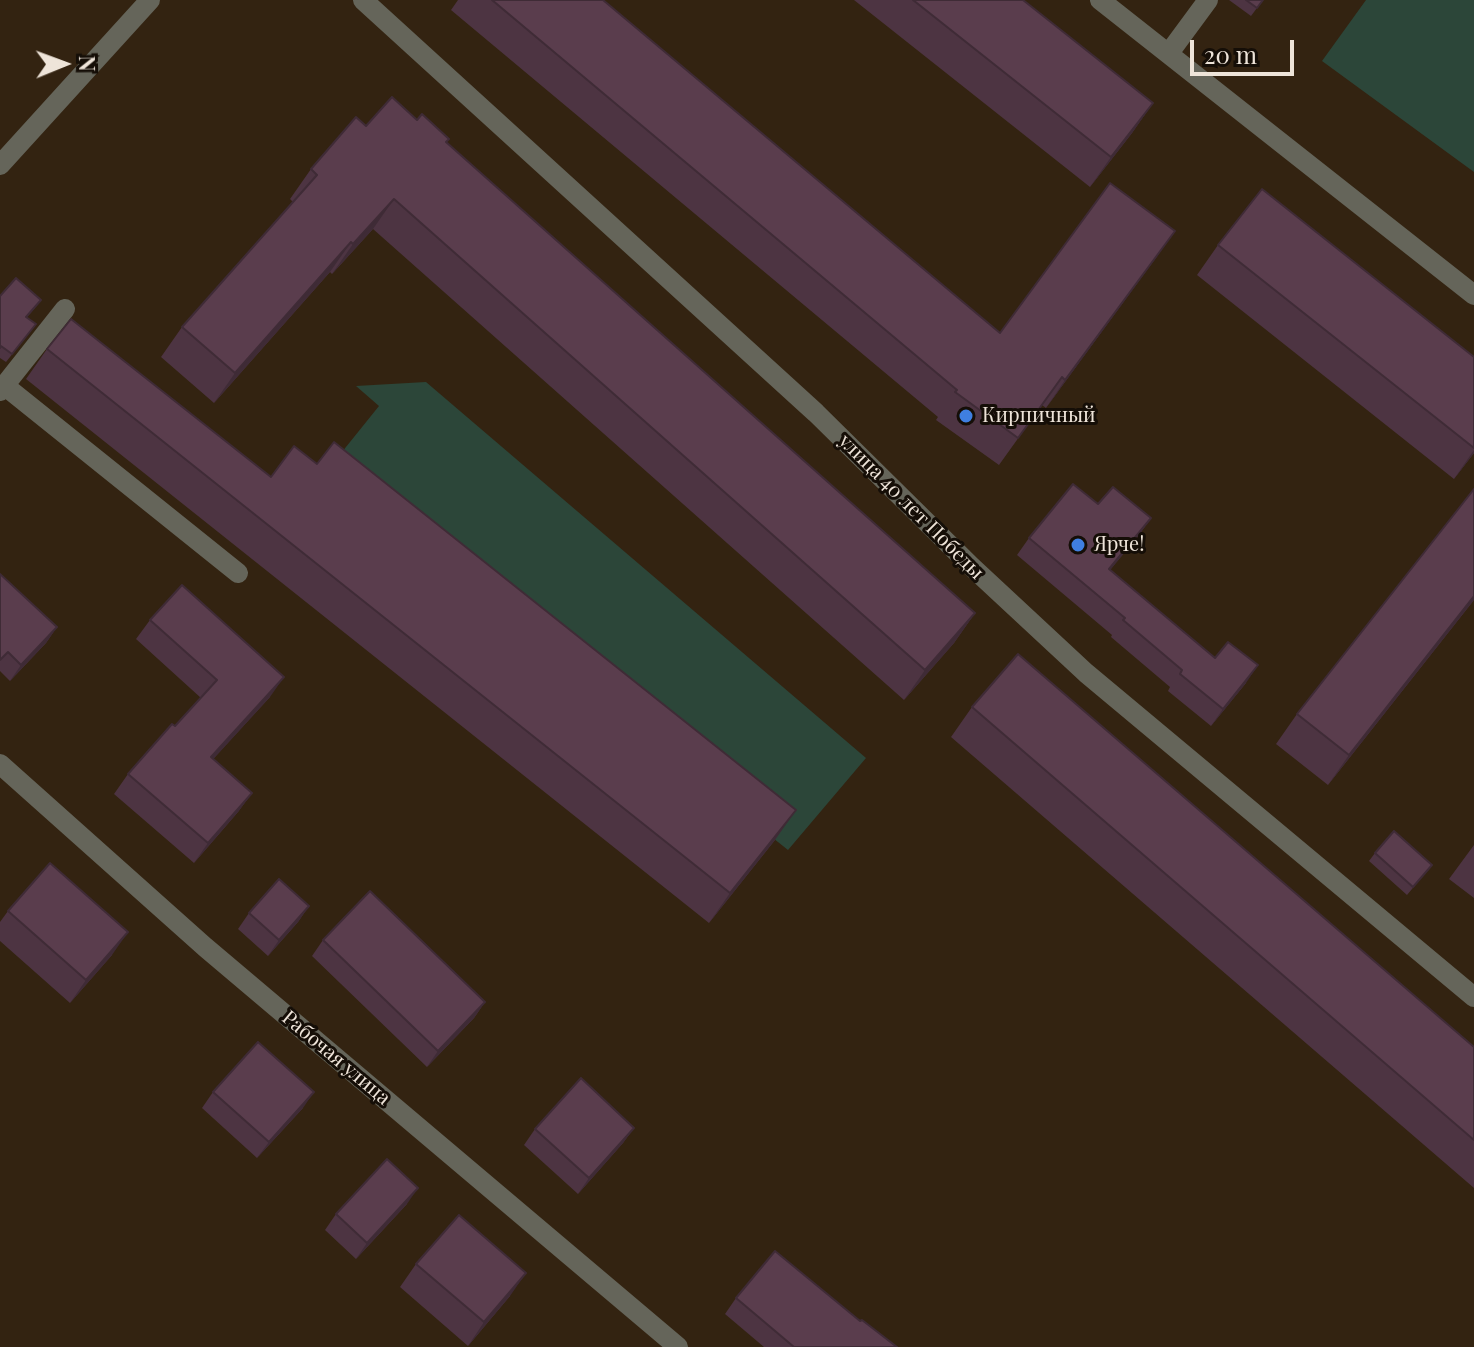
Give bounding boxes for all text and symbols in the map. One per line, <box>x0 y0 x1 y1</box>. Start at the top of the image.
north arrow <box>24 24 104 104</box>
scale bar <box>1194 24 1298 74</box>
text: 20 m <box>1204 38 1257 70</box>
text: N <box>73 55 103 72</box>
place label: Кирпичный <box>982 404 1096 428</box>
marker: Кирпичный <box>957 407 975 425</box>
street label: улица 40 лет Победы <box>833 429 989 585</box>
place label: Ярче! <box>1094 533 1144 557</box>
marker: Ярче! <box>1069 536 1087 554</box>
street label: Рабочая улица <box>277 1006 395 1110</box>

